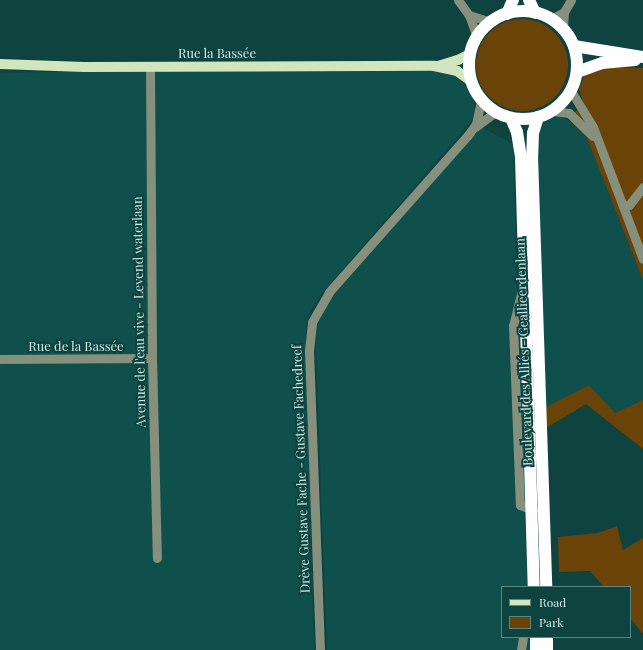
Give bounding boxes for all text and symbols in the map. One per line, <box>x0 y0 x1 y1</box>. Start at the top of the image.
street label: Rue la Bassée <box>178 45 256 61</box>
street label: Avenue de l'eau vive - Levend waterlaan <box>129 196 149 428</box>
street label: Boulevard des Alliés - Geallieerdenlaan <box>512 238 536 466</box>
street label: Rue de la Bassée <box>28 338 124 354</box>
street label: Drève Gustave Fache - Gustave Fachedreef <box>289 344 313 594</box>
legend <box>501 586 631 638</box>
text: Road <box>539 594 566 610</box>
text: Park <box>539 614 564 630</box>

